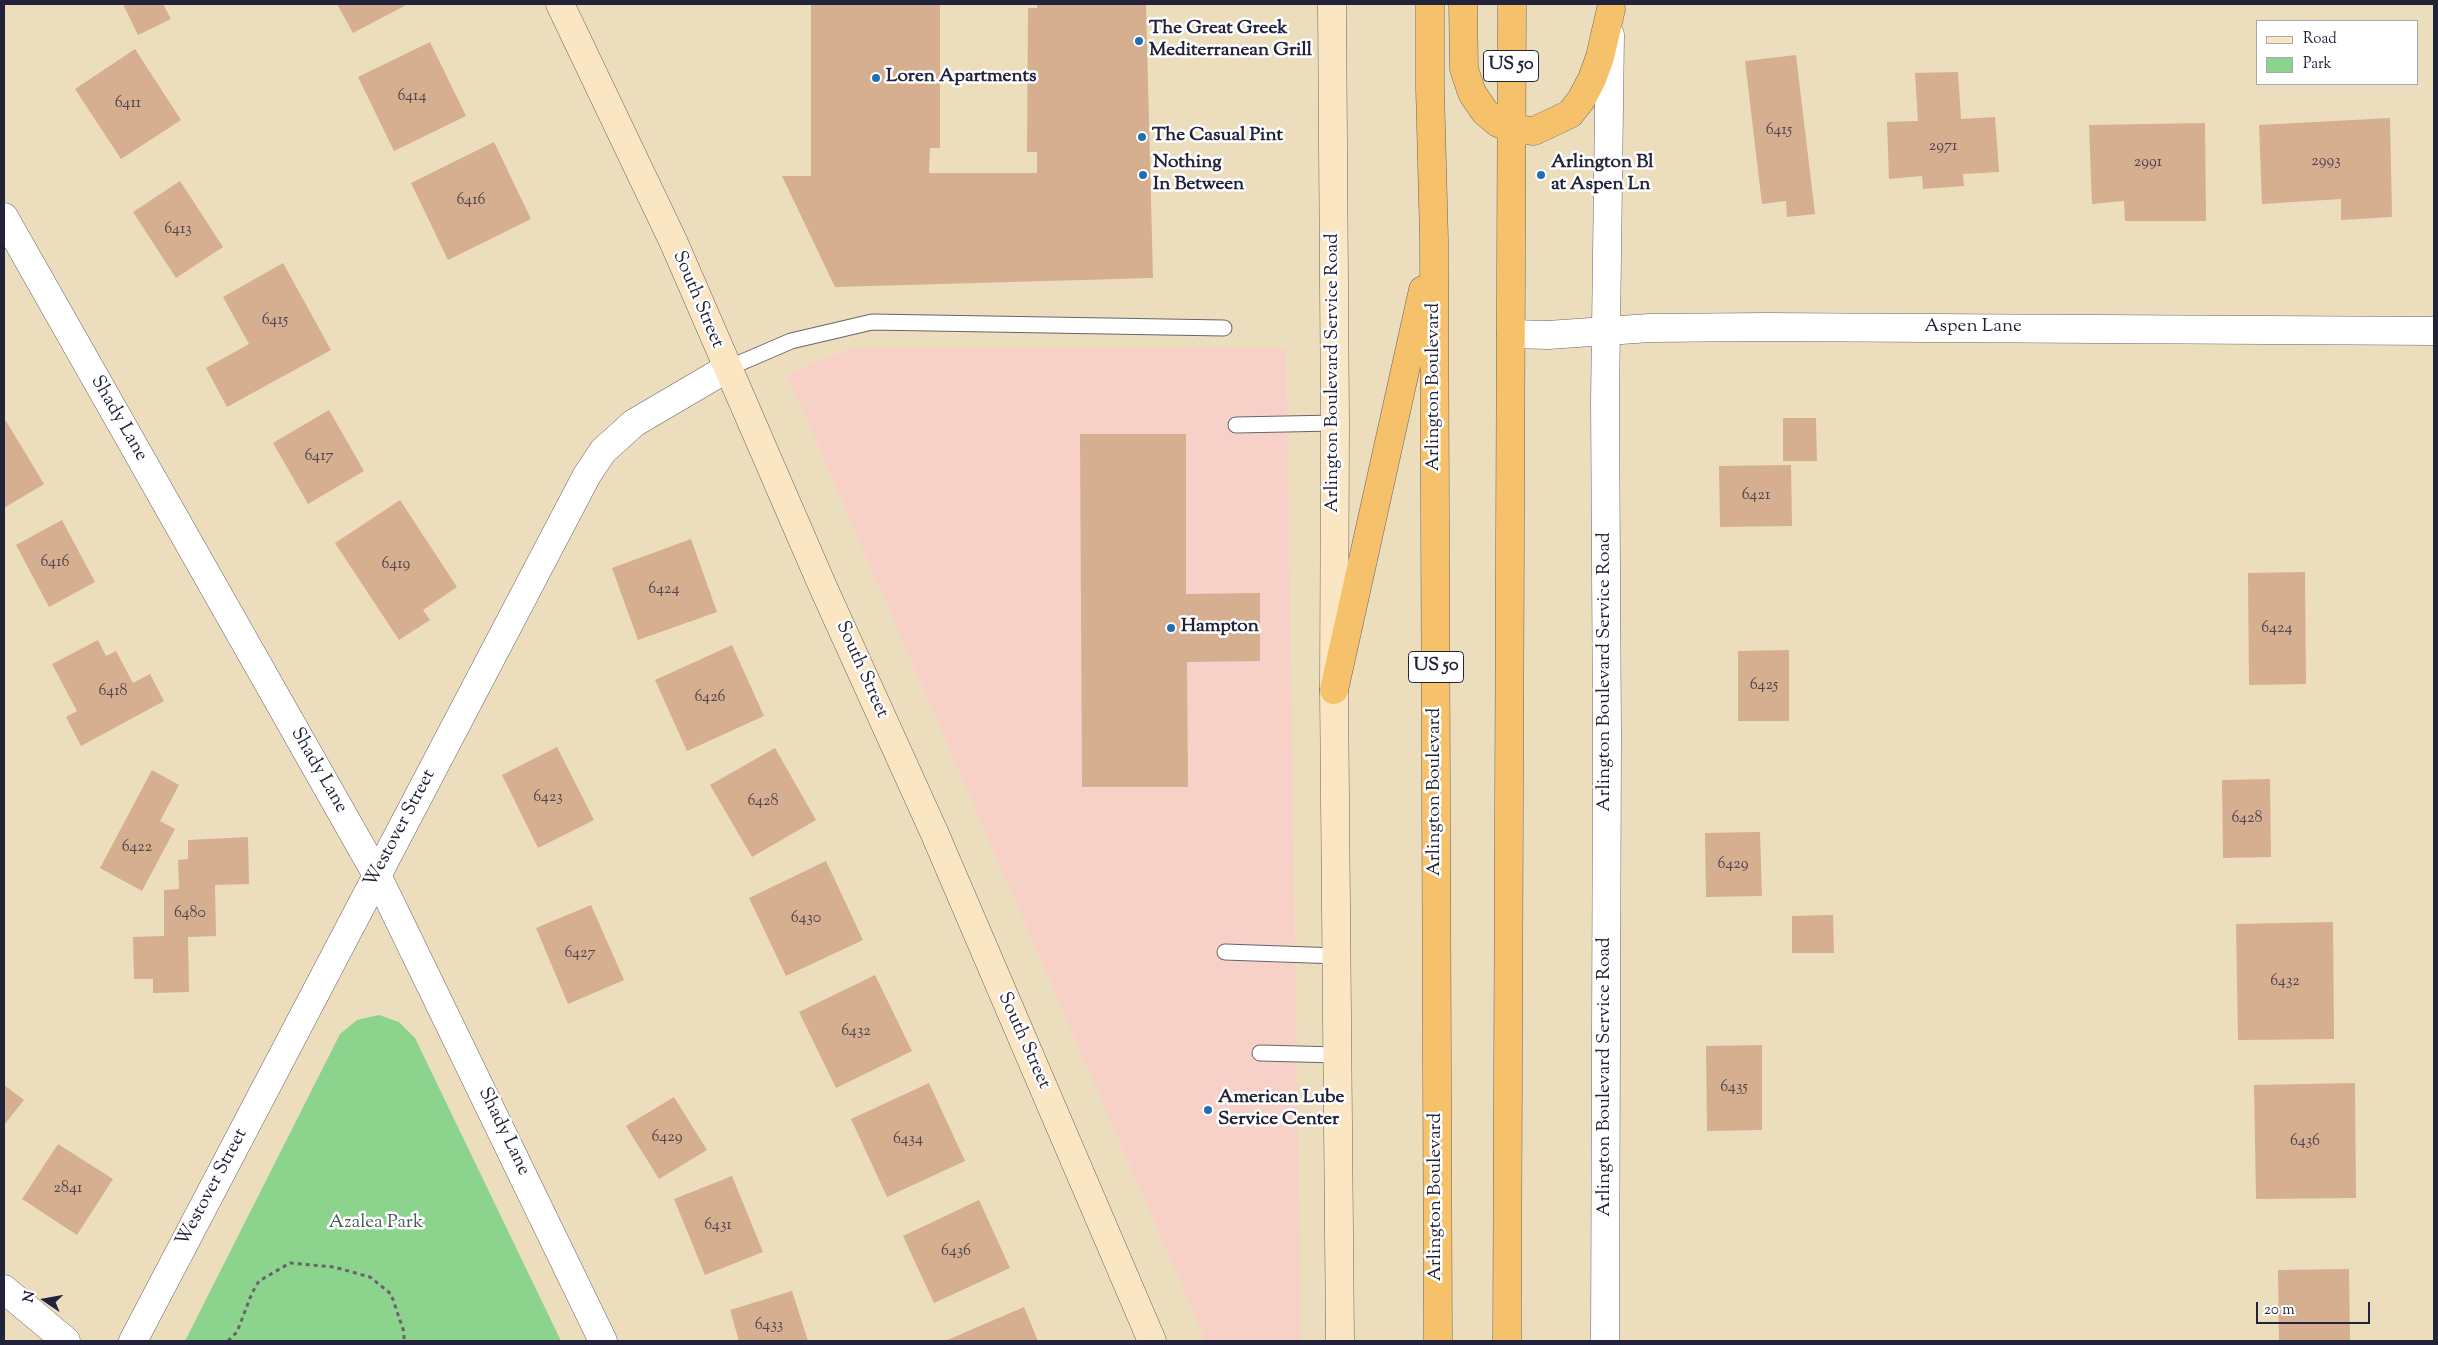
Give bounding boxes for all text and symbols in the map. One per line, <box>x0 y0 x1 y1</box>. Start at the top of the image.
place label: The Great Greek Mediterranean Grill <box>1149 19 1312 63</box>
legend <box>2256 20 2418 85</box>
text: Road <box>2303 29 2337 50</box>
marker: The Great Greek Mediterranean Grill <box>1133 35 1145 47</box>
road number: US 50 <box>1484 50 1538 82</box>
text: Park <box>2303 54 2332 75</box>
place label: Loren Apartments <box>886 67 1036 89</box>
marker: Loren Apartments <box>870 72 882 84</box>
house number: 6414 <box>397 87 427 107</box>
house number: 6411 <box>115 94 141 114</box>
house number: 6415 <box>1766 121 1792 141</box>
place label: The Casual Pint <box>1152 126 1283 148</box>
marker: The Casual Pint <box>1136 131 1148 143</box>
house number: 2971 <box>1929 137 1957 157</box>
house number: 2993 <box>2311 152 2341 172</box>
place label: Nothing In Between <box>1153 153 1244 197</box>
place label: Arlington Bl at Aspen Ln <box>1551 153 1653 197</box>
house number: 2991 <box>2134 153 2162 173</box>
marker: Nothing In Between <box>1137 169 1149 181</box>
marker: Arlington Bl at Aspen Ln <box>1535 169 1547 181</box>
house number: 6416 <box>456 191 486 211</box>
house number: 6413 <box>164 220 192 240</box>
street label: Arlington Boulevard Service Road <box>1323 233 1345 513</box>
street label: South Street <box>666 248 728 352</box>
street label: Arlington Boulevard <box>1424 303 1446 471</box>
house number: 6415 <box>262 311 288 331</box>
street label: Aspen Lane <box>1924 317 2022 339</box>
street label: Shady Lane <box>84 372 152 466</box>
house number: 6417 <box>304 447 334 467</box>
house number: 6421 <box>1742 486 1770 506</box>
street label: Arlington Boulevard Service Road <box>1595 532 1617 812</box>
house number: 6416 <box>40 553 70 573</box>
house number: 6419 <box>382 555 410 575</box>
house number: 6424 <box>648 580 680 600</box>
place label: Hampton <box>1181 617 1259 639</box>
street label: South Street <box>830 618 892 722</box>
house number: 6424 <box>2261 619 2293 639</box>
marker: Hampton <box>1165 622 1177 634</box>
road number: US 50 <box>1408 652 1464 682</box>
house number: 6425 <box>1750 676 1778 696</box>
house number: 6418 <box>98 682 128 702</box>
house number: 6426 <box>694 688 726 708</box>
street label: Arlington Boulevard <box>1425 708 1447 876</box>
street label: Shady Lane <box>284 724 352 818</box>
street label: Westover Street <box>360 766 442 892</box>
house number: 6423 <box>533 788 563 808</box>
house number: 6428 <box>747 792 779 812</box>
house number: 6428 <box>2231 809 2263 829</box>
house number: 6422 <box>122 838 152 858</box>
house number: 6429 <box>1718 855 1748 875</box>
house number: 6480 <box>174 904 206 924</box>
house number: 6430 <box>791 909 821 929</box>
street label: Arlington Boulevard Service Road <box>1595 937 1617 1217</box>
house number: 6427 <box>564 944 596 964</box>
house number: 6432 <box>2270 972 2300 992</box>
street label: South Street <box>992 989 1054 1093</box>
house number: 6432 <box>841 1022 871 1042</box>
house number: 6435 <box>1720 1078 1748 1098</box>
street label: Shady Lane <box>472 1084 534 1180</box>
place label: American Lube Service Center <box>1218 1088 1344 1132</box>
marker: American Lube Service Center <box>1202 1104 1214 1116</box>
street label: Arlington Boulevard <box>1426 1113 1448 1281</box>
street label: Westover Street <box>172 1125 254 1251</box>
house number: 6429 <box>652 1128 682 1148</box>
house number: 6434 <box>893 1130 923 1150</box>
house number: 6436 <box>2290 1132 2320 1152</box>
house number: 2841 <box>54 1179 82 1199</box>
park label: Azalea Park <box>329 1213 423 1235</box>
house number: 6431 <box>704 1216 732 1236</box>
house number: 6436 <box>941 1242 971 1262</box>
north arrow <box>20 1275 70 1325</box>
text: N <box>19 1289 41 1304</box>
scale bar <box>2258 1292 2372 1324</box>
text: 20 m <box>2264 1300 2295 1321</box>
house number: 6433 <box>755 1316 783 1336</box>

